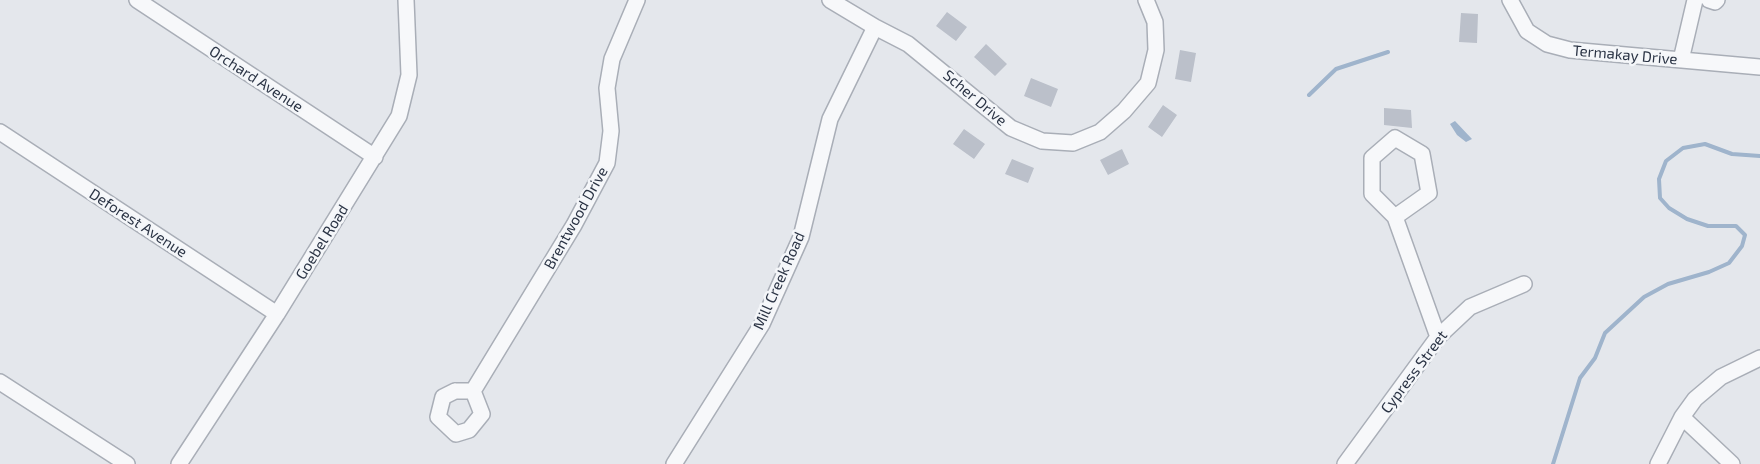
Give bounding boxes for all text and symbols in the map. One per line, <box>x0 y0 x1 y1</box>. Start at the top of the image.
street label: Termakay Drive <box>1572 41 1678 69</box>
street label: Orchard Avenue <box>206 42 306 116</box>
street label: Scher Drive <box>940 66 1010 130</box>
street label: Brentwood Drive <box>540 164 612 272</box>
street label: Deforest Avenue <box>86 185 190 261</box>
street label: Goebel Road <box>292 201 352 283</box>
street label: Mill Creek Road <box>749 229 809 333</box>
street label: Cypress Street <box>1377 327 1451 417</box>

